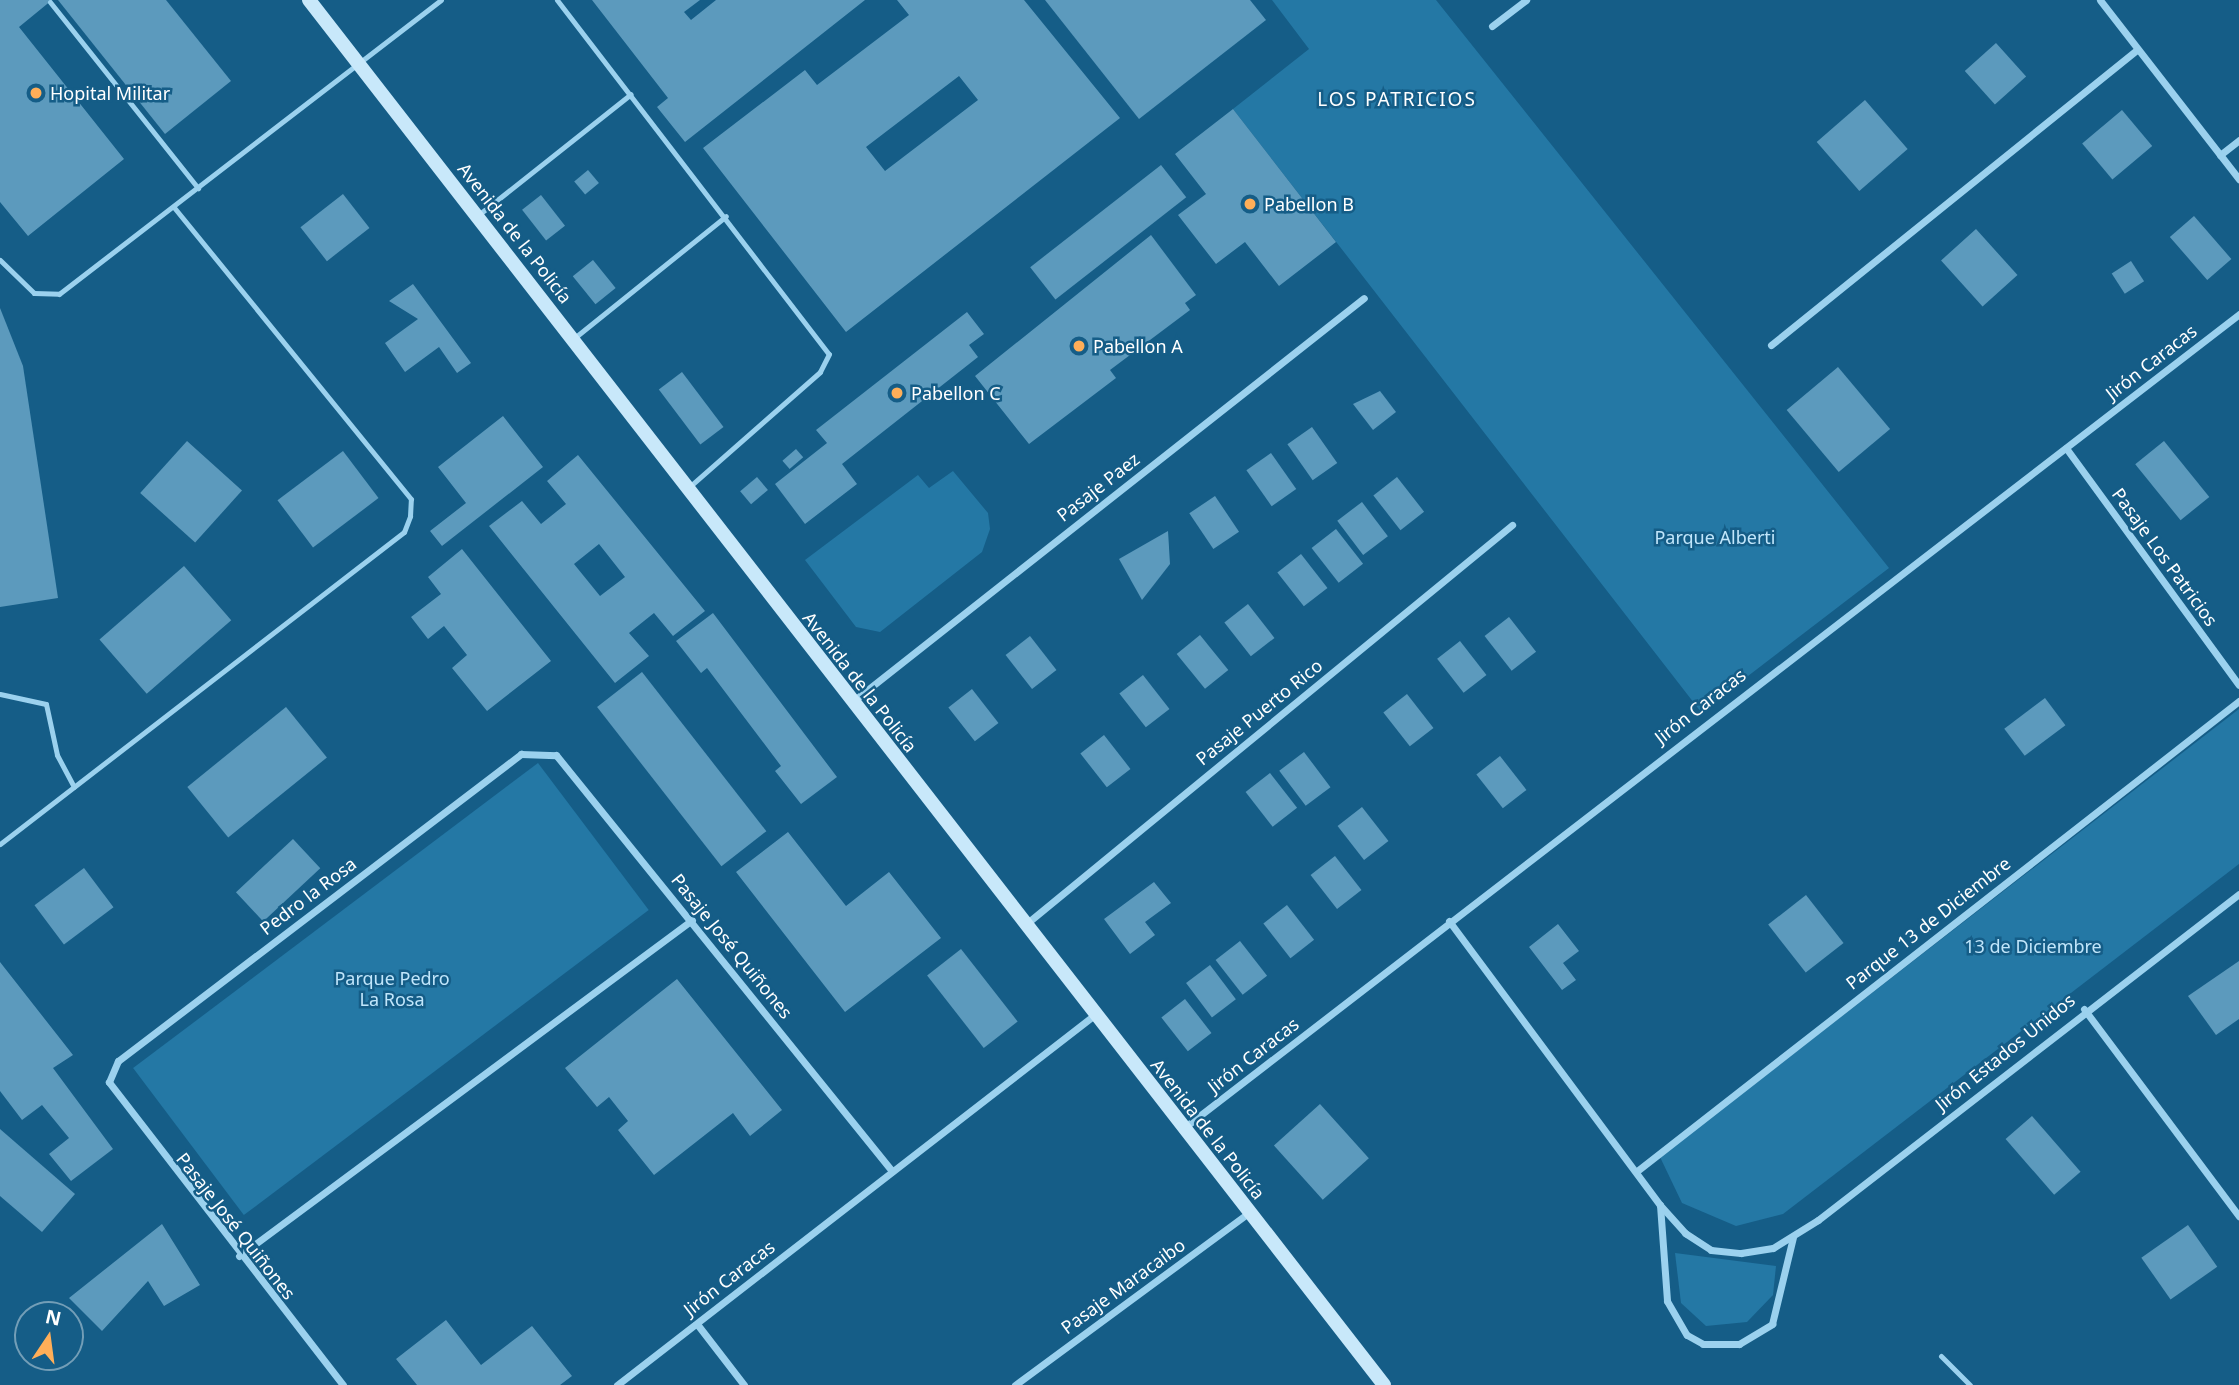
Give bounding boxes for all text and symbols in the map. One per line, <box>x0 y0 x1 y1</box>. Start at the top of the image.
place label: Hopital Militar <box>50 82 170 104</box>
marker: Hopital Militar <box>28 85 44 101</box>
district label: LOS PATRICIOS <box>1319 89 1475 111</box>
street label: Avenida de la Policía <box>453 159 577 307</box>
place label: Pabellon B <box>1264 193 1354 215</box>
marker: Pabellon B <box>1242 196 1258 212</box>
street label: Jirón Caracas <box>2101 320 2201 404</box>
place label: Pabellon A <box>1093 335 1183 357</box>
marker: Pabellon A <box>1071 338 1087 354</box>
place label: Pabellon C <box>911 382 1001 404</box>
marker: Pabellon C <box>889 385 905 401</box>
street label: Pasaje Paez <box>1053 448 1143 526</box>
street label: Pasaje Los Patricios <box>2108 484 2222 630</box>
park label: Parque Alberti <box>1654 526 1776 548</box>
street label: Avenida de la Policía <box>798 608 922 756</box>
street label: Pasaje Puerto Rico <box>1191 654 1327 770</box>
street label: Jirón Caracas <box>1650 664 1750 748</box>
street label: Parque 13 de Diciembre <box>1842 852 2014 994</box>
street label: Pedro la Rosa <box>256 853 360 939</box>
street label: Pasaje José Quiñones <box>667 869 797 1023</box>
park label: 13 de Diciembre <box>1964 935 2102 957</box>
park label: Parque Pedro La Rosa <box>334 968 450 1010</box>
street label: Jirón Estados Unidos <box>1931 989 2079 1115</box>
street label: Jirón Caracas <box>1203 1013 1303 1097</box>
street label: Avenida de la Policía <box>1146 1055 1270 1203</box>
street label: Pasaje José Quiñones <box>172 1148 300 1304</box>
street label: Pasaje Maracaibo <box>1057 1234 1189 1338</box>
street label: Jirón Caracas <box>679 1236 779 1320</box>
north arrow <box>14 1301 84 1371</box>
text: N <box>43 1303 64 1332</box>

